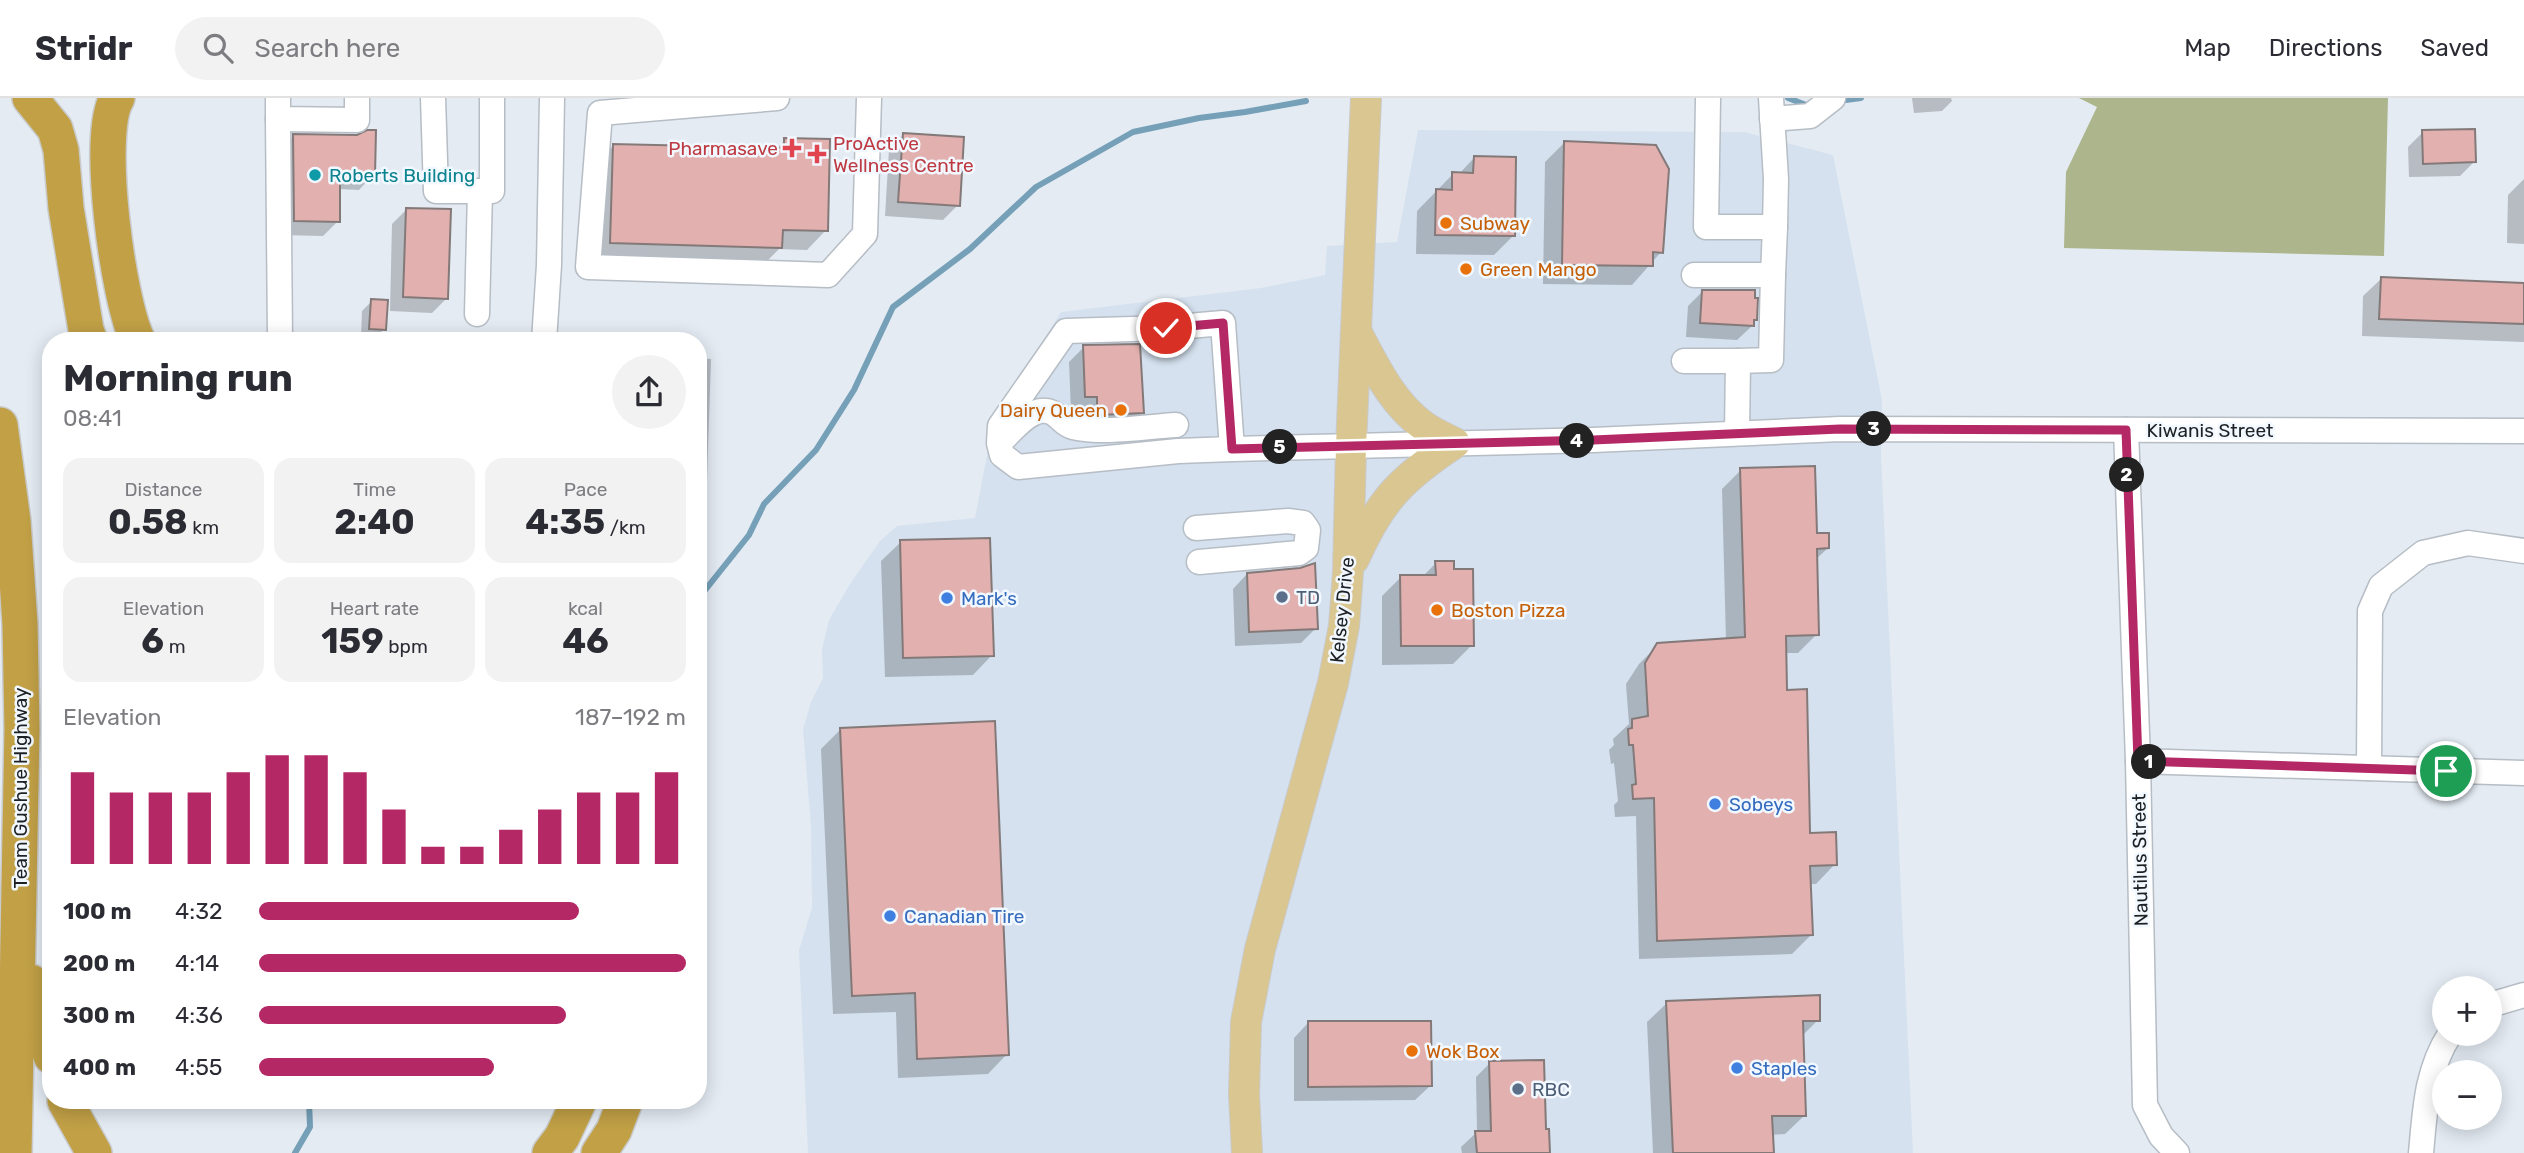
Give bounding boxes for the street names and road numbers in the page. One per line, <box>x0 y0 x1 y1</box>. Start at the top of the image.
street label: Kiwanis Street <box>2147 419 2274 442</box>
street label: Kelsey Drive <box>1325 556 1359 664</box>
street label: Team Gushue Highway <box>9 688 32 888</box>
street label: Nautilus Street <box>2127 793 2153 926</box>

